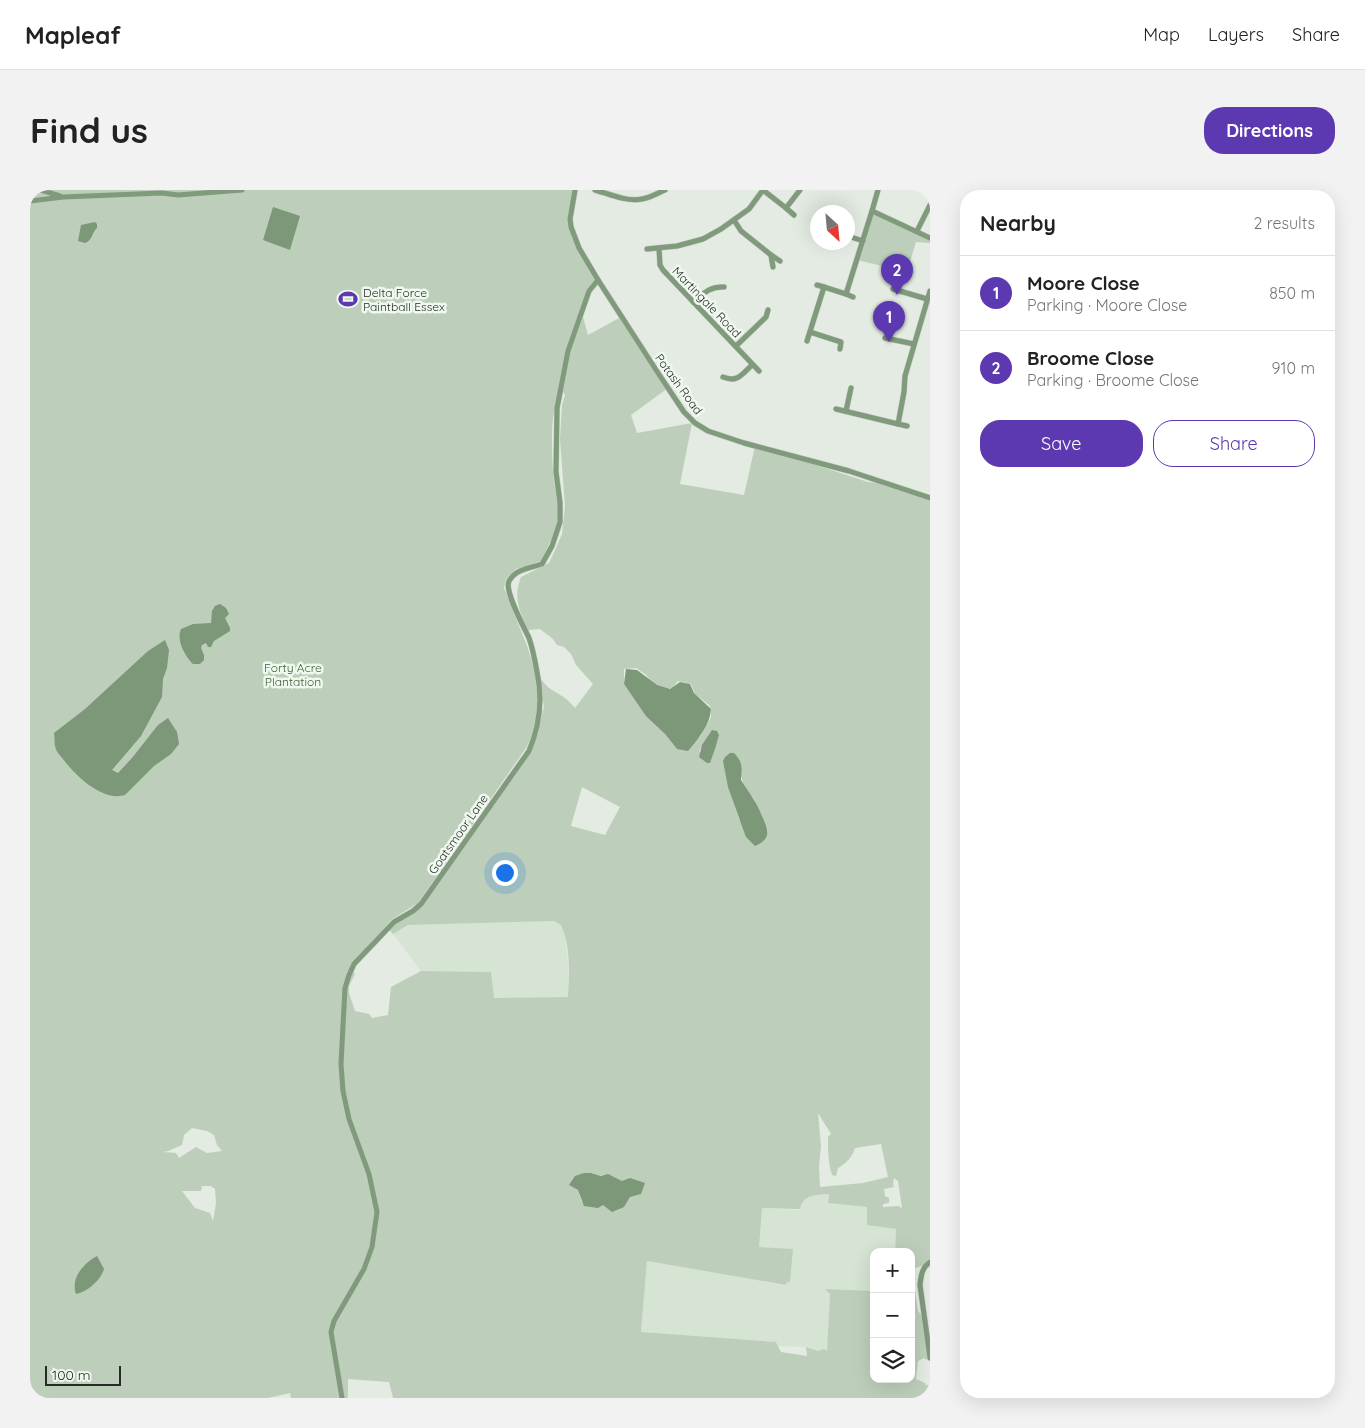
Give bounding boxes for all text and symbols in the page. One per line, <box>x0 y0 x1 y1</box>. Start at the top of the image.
text: Mapleaf <box>25 20 121 50</box>
text: Map <box>1143 23 1180 46</box>
text: Layers <box>1208 23 1264 46</box>
text: Share <box>1292 23 1340 46</box>
button: Directions <box>1204 107 1335 154</box>
text: Find us <box>30 108 148 152</box>
north arrow <box>810 205 855 250</box>
text: Nearby <box>980 210 1056 236</box>
text: 2 results <box>1253 213 1315 233</box>
pin: 2 <box>881 254 913 295</box>
street label: Martingale Road <box>669 263 745 341</box>
text: Moore Close <box>1027 271 1140 295</box>
text: 1 <box>993 283 999 303</box>
text: 850 m <box>1269 283 1315 303</box>
place label: Delta Force Paintball Essex <box>363 285 445 314</box>
sports icon: Delta Force Paintball Essex <box>337 288 359 310</box>
text: Parking · Moore Close <box>1027 295 1187 315</box>
pin: 1 <box>873 301 905 342</box>
text: Broome Close <box>1027 346 1154 370</box>
street label: Potash Road <box>652 351 706 417</box>
text: 2 <box>991 358 1001 378</box>
text: 910 m <box>1272 358 1315 378</box>
text: Parking · Broome Close <box>1027 370 1199 390</box>
button: Save <box>980 420 1143 467</box>
button: Share <box>1153 420 1315 467</box>
park label: Forty Acre Plantation <box>264 660 322 689</box>
street label: Goatsmoor Lane <box>425 791 491 877</box>
your location <box>492 860 518 886</box>
map controls <box>870 1248 915 1383</box>
button: + <box>870 1248 915 1293</box>
button: − <box>870 1293 915 1338</box>
button: layers <box>870 1338 915 1383</box>
scale bar <box>45 1363 121 1386</box>
text: 100 m <box>52 1366 90 1384</box>

